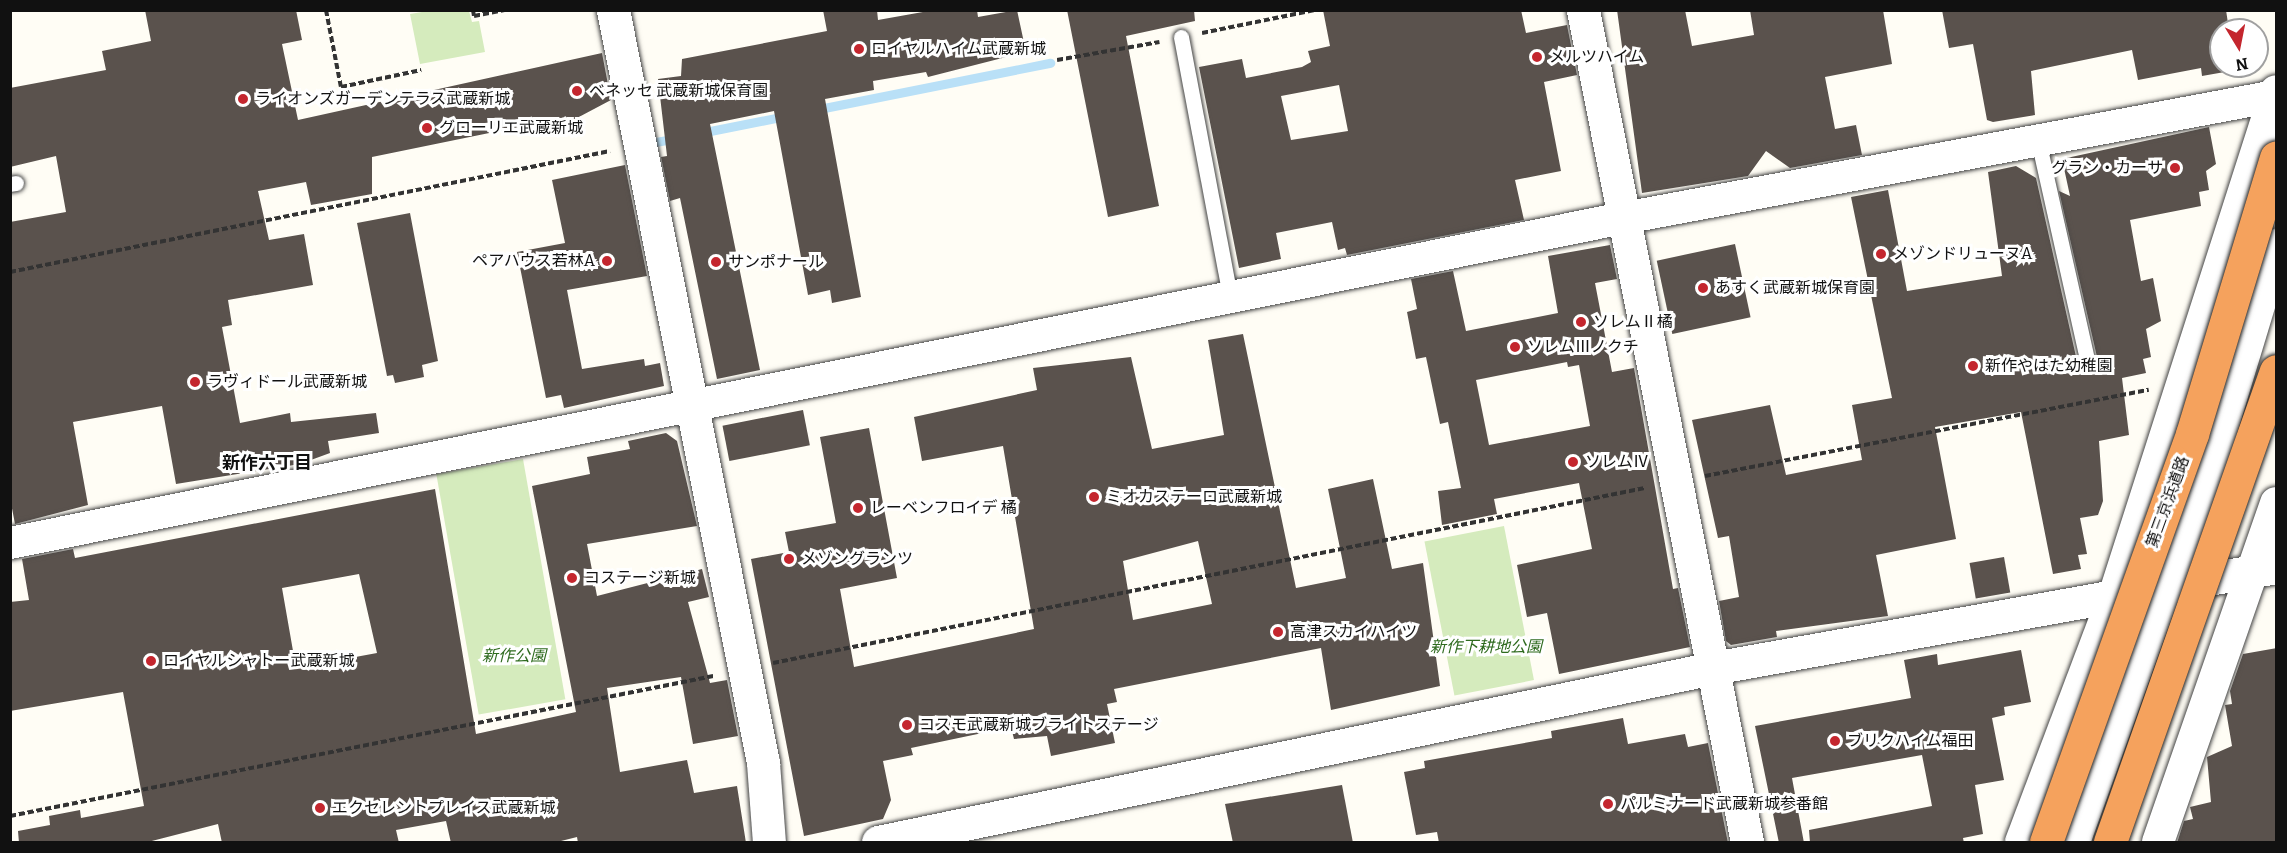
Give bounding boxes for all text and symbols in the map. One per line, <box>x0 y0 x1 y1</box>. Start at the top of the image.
north arrow <box>2209 18 2269 78</box>
place label: ロイヤルハイム武蔵新城 <box>871 39 1047 59</box>
marker: ロイヤルハイム武蔵新城 <box>852 42 866 56</box>
place label: メルツハイム <box>1549 47 1645 67</box>
marker: メルツハイム <box>1530 50 1544 64</box>
text: N <box>2234 54 2250 75</box>
place label: ベネッセ 武蔵新城保育園 <box>589 81 768 101</box>
marker: ベネッセ 武蔵新城保育園 <box>570 84 584 98</box>
place label: ライオンズガーデンテラス武蔵新城 <box>255 89 511 109</box>
marker: ライオンズガーデンテラス武蔵新城 <box>236 92 250 106</box>
place label: グローリエ武蔵新城 <box>439 118 583 138</box>
marker: グローリエ武蔵新城 <box>420 121 434 135</box>
place label: グラン・カーサ <box>2051 158 2163 178</box>
marker: グラン・カーサ <box>2168 161 2182 175</box>
place label: メゾンドリューヌA <box>1893 244 2032 264</box>
marker: メゾンドリューヌA <box>1874 247 1888 261</box>
place label: ペアハウス若林A <box>472 251 595 271</box>
place label: サンポナール <box>728 252 824 272</box>
marker: ペアハウス若林A <box>600 254 614 268</box>
marker: サンポナール <box>709 255 723 269</box>
place label: あすく武蔵新城保育園 <box>1715 278 1875 298</box>
marker: あすく武蔵新城保育園 <box>1696 281 1710 295</box>
place label: ソレムⅡ橘 <box>1593 312 1673 332</box>
marker: ソレムⅡ橘 <box>1574 315 1588 329</box>
place label: ソレムⅢノクチ <box>1527 337 1639 357</box>
marker: ソレムⅢノクチ <box>1508 340 1522 354</box>
place label: 新作やはた幼稚園 <box>1985 356 2113 376</box>
marker: 新作やはた幼稚園 <box>1966 359 1980 373</box>
place label: ラヴィドール武蔵新城 <box>207 372 367 392</box>
marker: ラヴィドール武蔵新城 <box>188 375 202 389</box>
district label: 新作六丁目 <box>222 452 312 474</box>
place label: ソレムⅣ <box>1585 452 1649 472</box>
street label: 第三京浜道路 <box>2143 454 2193 550</box>
marker: ソレムⅣ <box>1566 455 1580 469</box>
place label: ミオカステーロ武蔵新城 <box>1106 487 1282 507</box>
marker: ミオカステーロ武蔵新城 <box>1087 490 1101 504</box>
place label: レーベンフロイデ 橘 <box>870 498 1017 518</box>
marker: レーベンフロイデ 橘 <box>851 501 865 515</box>
place label: メゾングランツ <box>801 549 913 569</box>
marker: メゾングランツ <box>782 552 796 566</box>
place label: コステージ新城 <box>584 568 696 588</box>
marker: コステージ新城 <box>565 571 579 585</box>
place label: 高津スカイハイツ <box>1290 622 1418 642</box>
marker: 高津スカイハイツ <box>1271 625 1285 639</box>
park label: 新作下耕地公園 <box>1430 637 1542 657</box>
park label: 新作公園 <box>482 646 546 666</box>
place label: ロイヤルシャトー武蔵新城 <box>163 651 355 671</box>
marker: ロイヤルシャトー武蔵新城 <box>144 654 158 668</box>
place label: コスモ武蔵新城ブライトステージ <box>919 715 1159 735</box>
marker: コスモ武蔵新城ブライトステージ <box>900 718 914 732</box>
place label: ブリクハイム福田 <box>1847 731 1975 751</box>
marker: ブリクハイム福田 <box>1828 734 1842 748</box>
place label: パルミナード武蔵新城参番館 <box>1620 794 1828 814</box>
marker: パルミナード武蔵新城参番館 <box>1601 797 1615 811</box>
place label: エクセレントプレイス武蔵新城 <box>332 798 556 818</box>
marker: エクセレントプレイス武蔵新城 <box>313 801 327 815</box>

